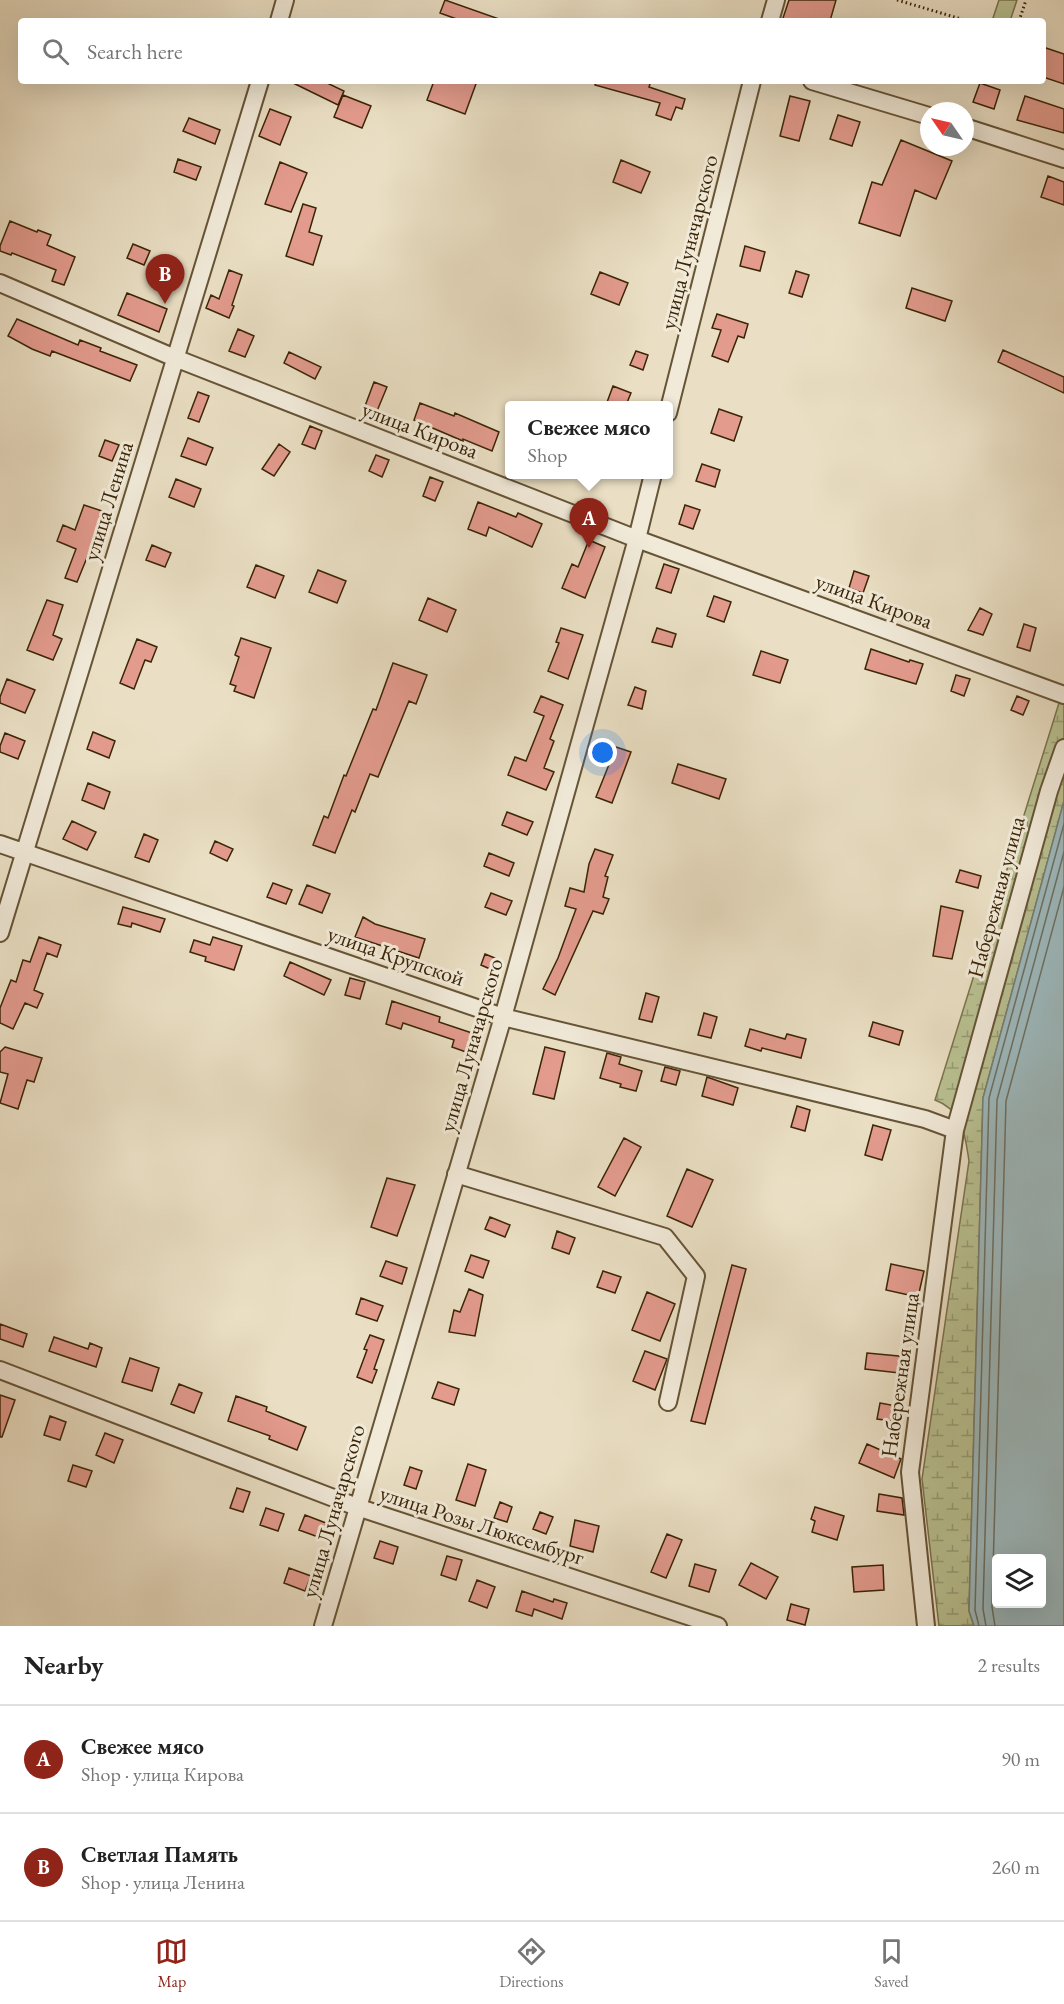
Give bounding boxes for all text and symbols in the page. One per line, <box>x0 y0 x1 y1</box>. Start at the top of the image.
search box <box>18 18 1046 84</box>
icon: search <box>39 35 72 68</box>
text: Search here <box>87 37 182 66</box>
north arrow <box>920 102 974 156</box>
street label: улица Луначарского <box>653 151 725 332</box>
pin: B <box>146 254 184 304</box>
street label: улица Кирова <box>358 395 483 466</box>
popup <box>505 401 673 479</box>
text: Свежее мясо <box>528 413 650 442</box>
street label: улица Ленина <box>76 438 140 564</box>
text: Shop <box>528 442 567 468</box>
pin: A <box>570 498 608 548</box>
street label: улица Кирова <box>812 566 937 636</box>
your location <box>588 738 617 767</box>
street label: Набережная улица <box>960 813 1032 981</box>
street label: улица Крупской <box>324 919 469 993</box>
street label: улица Луначарского <box>432 955 510 1135</box>
street label: Набережная улица <box>874 1290 926 1459</box>
street label: улица Луначарского <box>294 1421 372 1601</box>
street label: улица Розы Люксембург <box>376 1478 588 1572</box>
map controls <box>992 1554 1046 1608</box>
button: layers <box>992 1554 1046 1608</box>
text: Nearby <box>24 1648 104 1682</box>
text: 2 results <box>977 1652 1040 1678</box>
text: Свежее мясо <box>81 1732 204 1761</box>
text: A <box>36 1746 51 1772</box>
text: 90 m <box>1001 1746 1040 1772</box>
text: Shop · улица Кирова <box>81 1761 244 1787</box>
text: Светлая Память <box>81 1840 238 1869</box>
text: B <box>37 1854 50 1880</box>
text: 260 m <box>992 1854 1040 1880</box>
text: Shop · улица Ленина <box>81 1869 245 1895</box>
tab: Map <box>155 1935 188 1992</box>
tab: Directions <box>499 1935 564 1992</box>
tab: Saved <box>874 1935 909 1992</box>

